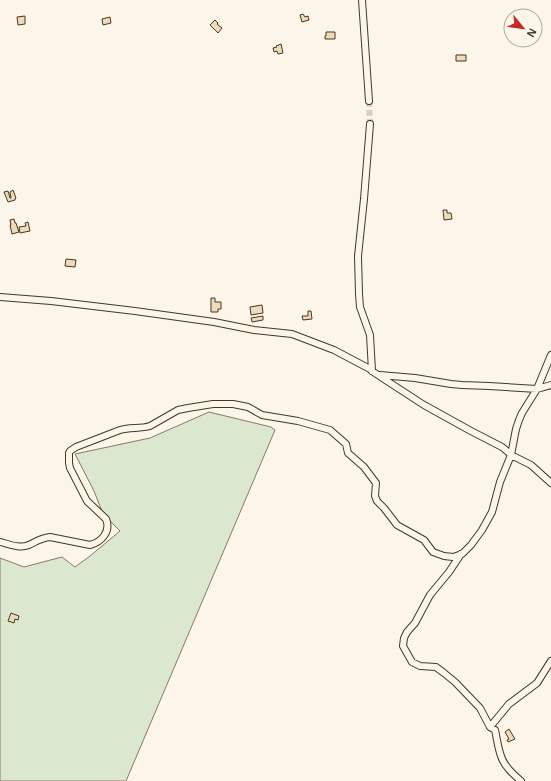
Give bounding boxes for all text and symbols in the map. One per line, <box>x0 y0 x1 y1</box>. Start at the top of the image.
north arrow <box>503 8 543 48</box>
text: N <box>525 26 539 39</box>

